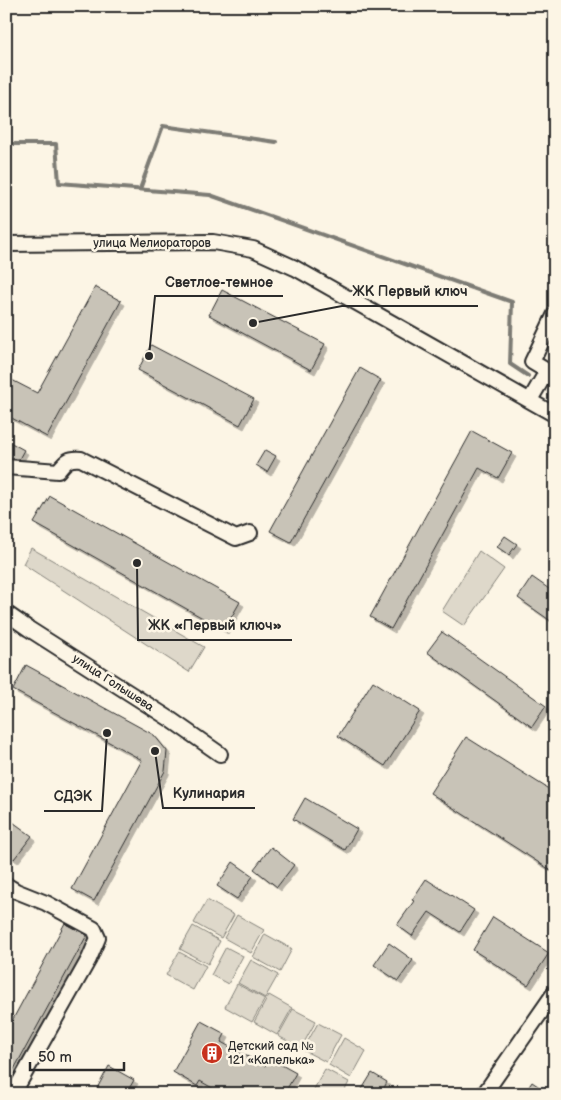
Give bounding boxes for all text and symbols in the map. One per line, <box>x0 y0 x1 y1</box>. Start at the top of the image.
street label: улица Мелиораторов <box>93 236 212 251</box>
callout: Светлое-темное <box>155 267 283 296</box>
text: Светлое-темное <box>165 274 273 291</box>
callout: ЖК Первый ключ <box>342 277 478 306</box>
text: ЖК Первый ключ <box>352 283 468 300</box>
callout: ЖК «Первый ключ» <box>138 611 292 640</box>
text: ЖК «Первый ключ» <box>148 617 282 634</box>
street label: улица Голышева <box>70 651 156 715</box>
callout: Кулинария <box>163 779 255 808</box>
callout: СДЭК <box>44 782 102 811</box>
text: Кулинария <box>173 785 245 802</box>
text: СДЭК <box>54 788 93 805</box>
place label: Детский сад № 121 «Капелька» <box>228 1039 315 1068</box>
scale bar <box>30 1040 124 1072</box>
building icon: Детский сад № 121 «Капелька» <box>200 1041 224 1065</box>
text: 50 m <box>38 1048 72 1067</box>

